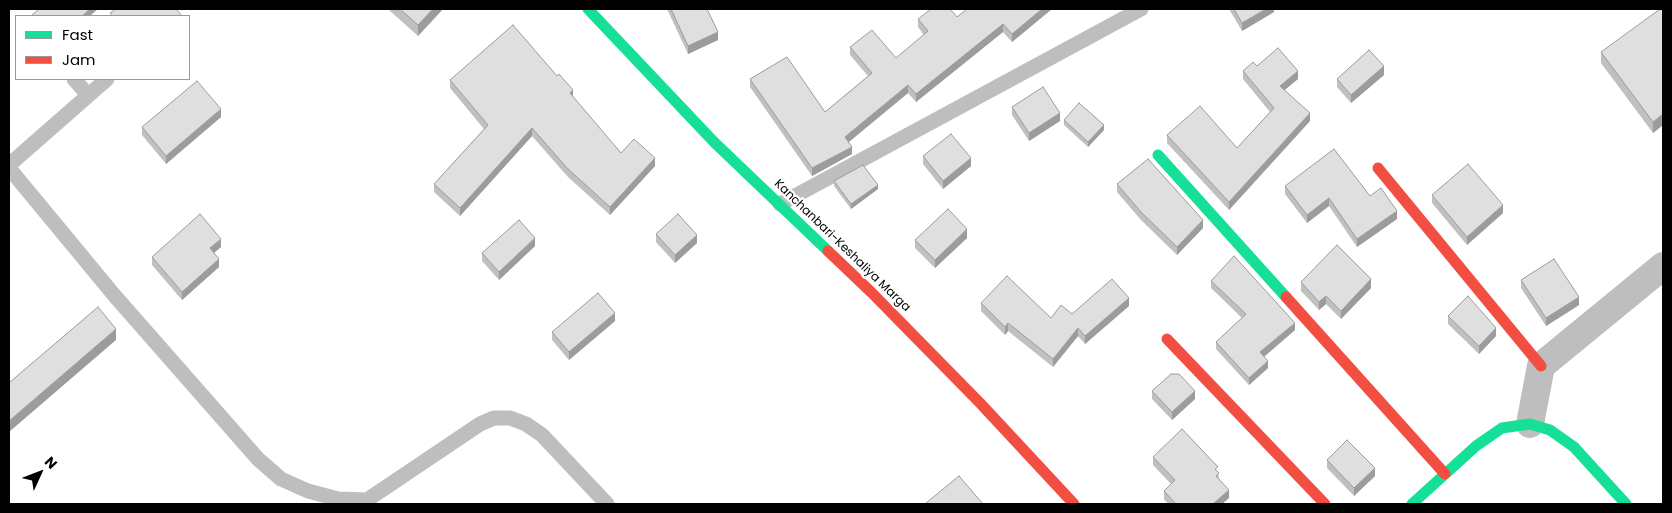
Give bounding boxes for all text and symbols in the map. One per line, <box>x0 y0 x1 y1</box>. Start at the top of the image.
legend <box>15 15 190 80</box>
text: Fast <box>62 24 93 45</box>
text: Jam <box>62 49 96 70</box>
street label: Kanchanbari-Keshaliya Marga <box>771 177 913 315</box>
north arrow <box>15 448 65 498</box>
text: N <box>40 452 62 473</box>

